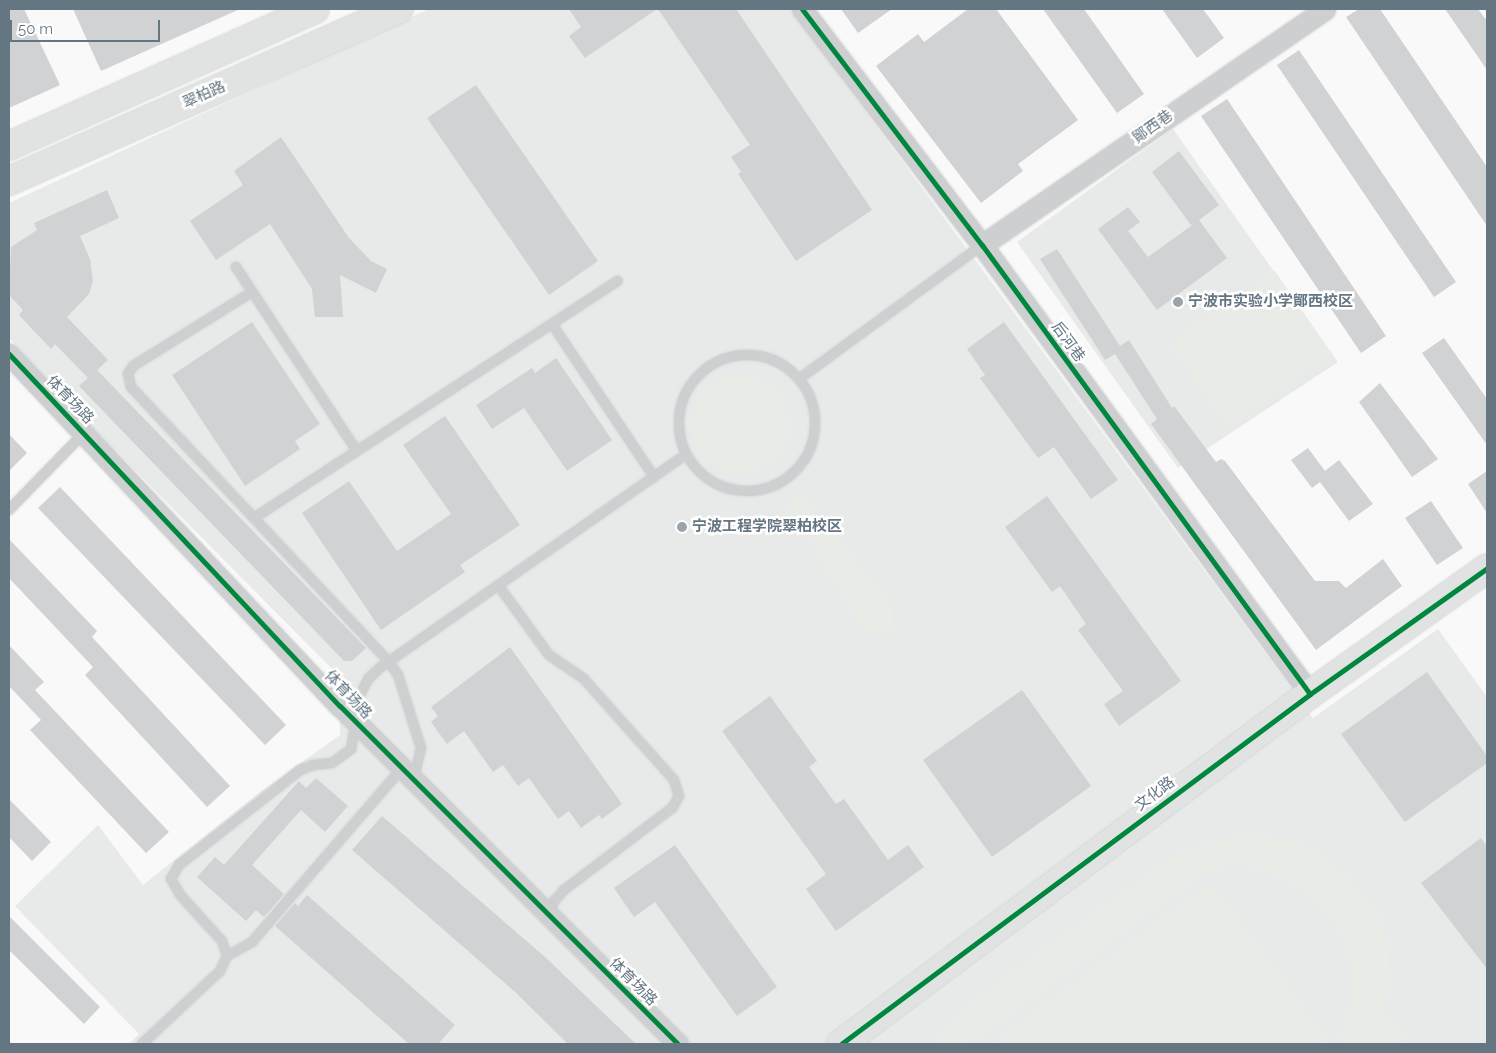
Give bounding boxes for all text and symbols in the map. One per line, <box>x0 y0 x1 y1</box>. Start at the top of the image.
scale bar <box>12 10 162 42</box>
text: 50 m <box>18 20 53 38</box>
street label: 翠柏路 <box>180 78 228 112</box>
street label: 鄮西巷 <box>1129 107 1177 147</box>
place label: 宁波市实验小学鄮西校区 <box>1188 293 1353 311</box>
marker: 宁波市实验小学鄮西校区 <box>1172 296 1184 308</box>
street label: 后河巷 <box>1047 319 1089 365</box>
street label: 体育场路 <box>43 372 97 428</box>
place label: 宁波工程学院翠柏校区 <box>692 518 842 536</box>
marker: 宁波工程学院翠柏校区 <box>676 521 688 533</box>
street label: 体育场路 <box>321 667 375 723</box>
street label: 文化路 <box>1132 773 1178 815</box>
street label: 体育场路 <box>605 954 661 1010</box>

